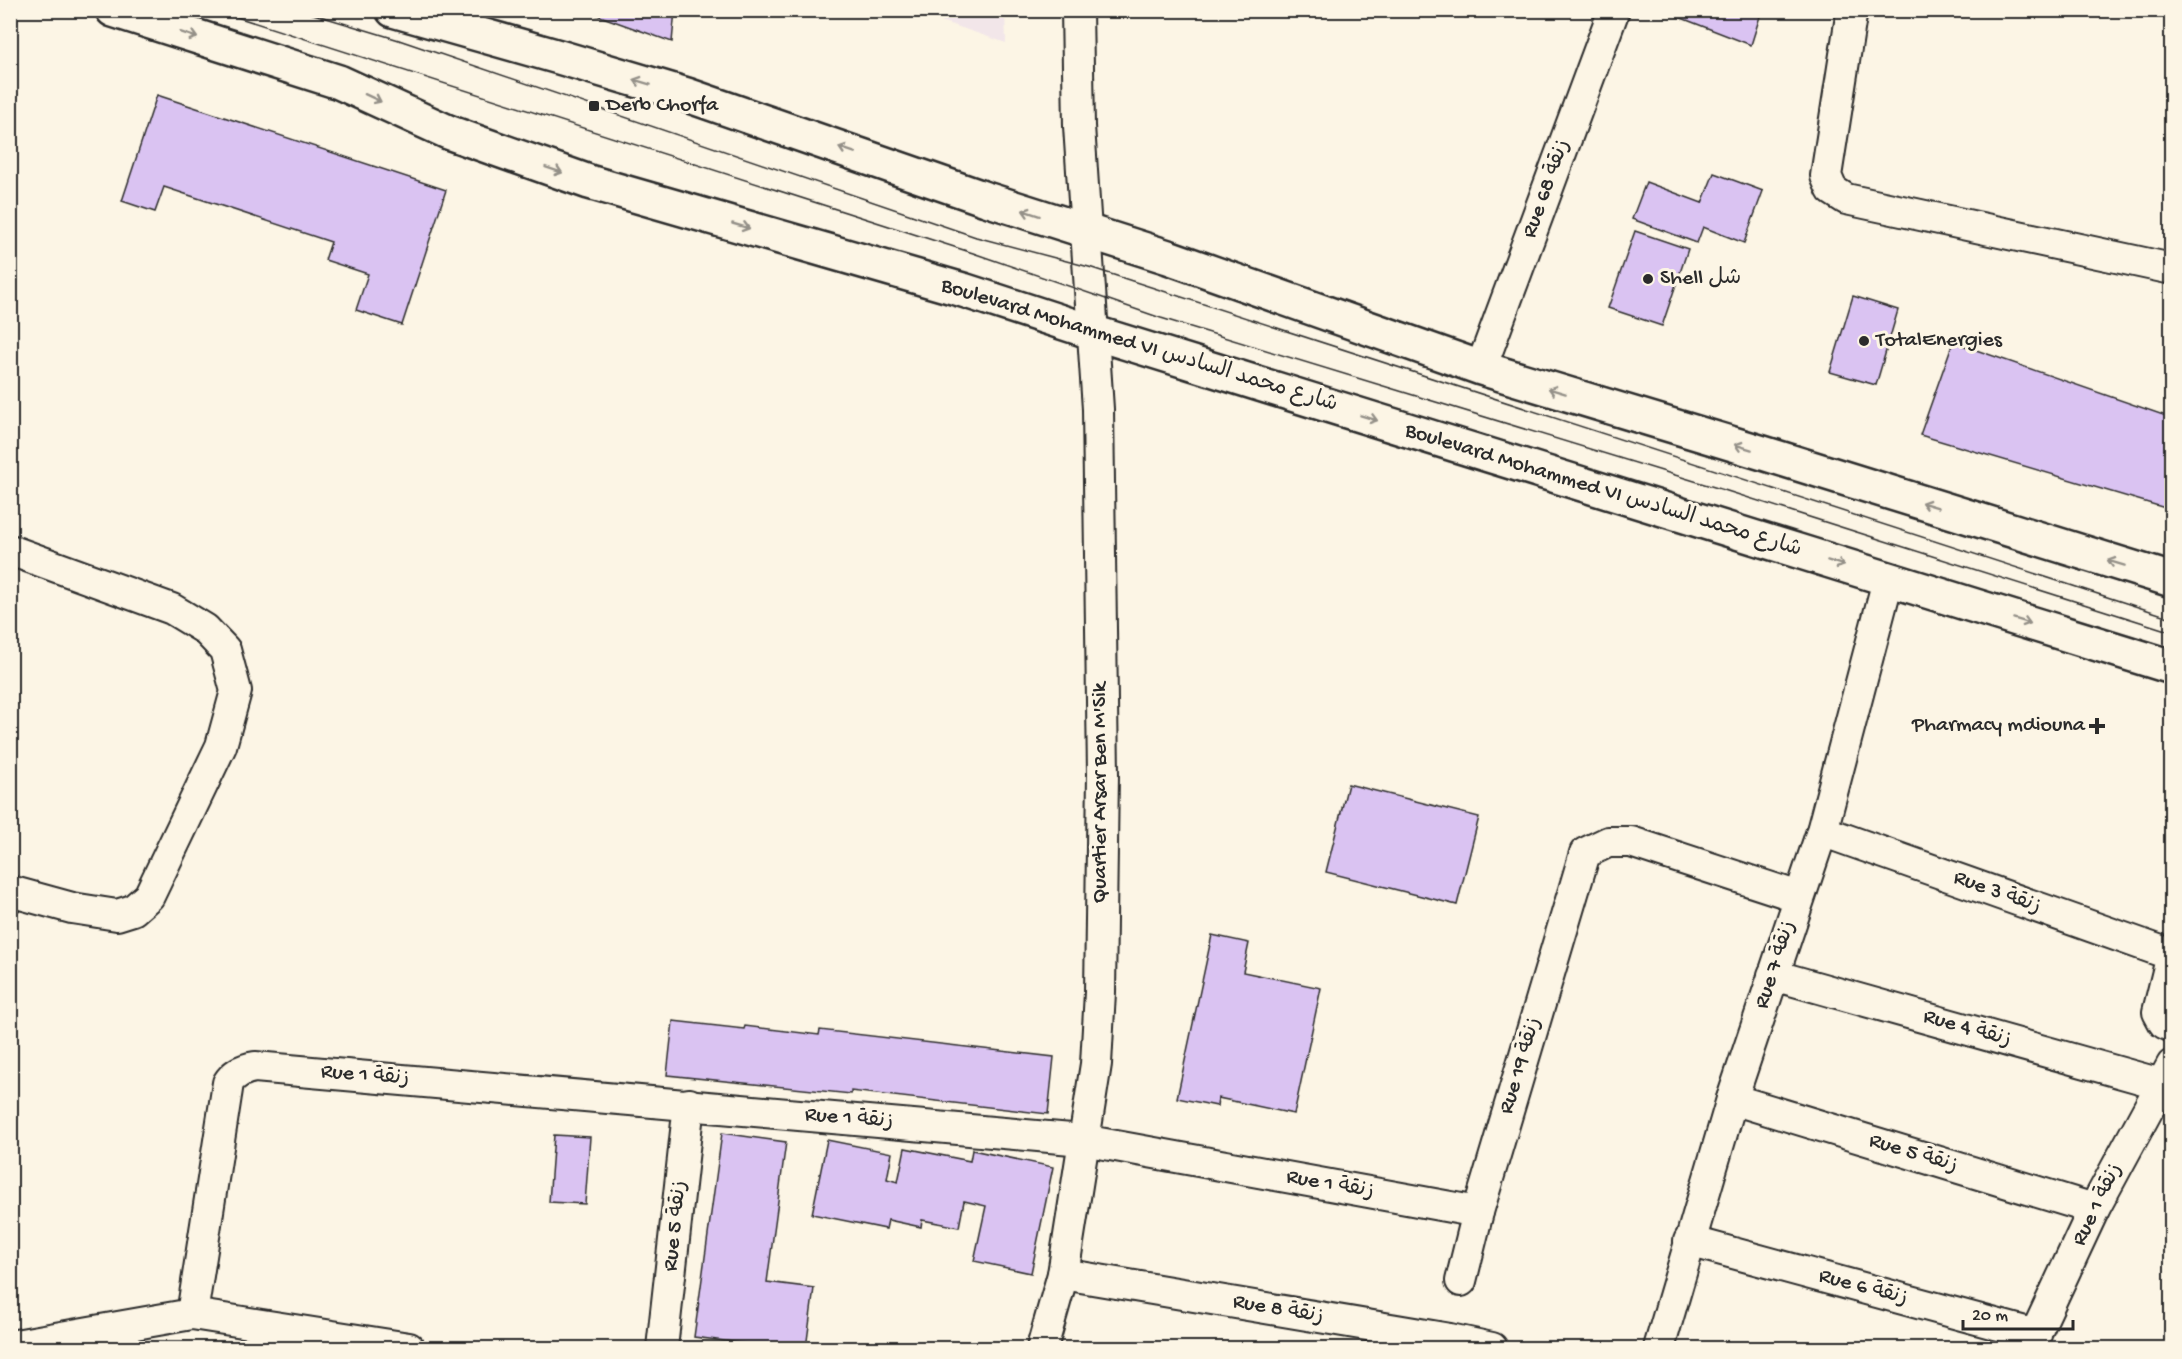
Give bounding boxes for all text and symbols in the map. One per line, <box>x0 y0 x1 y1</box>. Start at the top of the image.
one-way arrow <box>179 30 198 41</box>
one-way arrow <box>633 76 652 87</box>
one-way arrow <box>363 93 381 104</box>
place label: Derb Chorfa <box>604 93 719 119</box>
marker: Derb Chorfa <box>587 99 601 113</box>
street label: Rue 68 زنقة <box>1517 136 1577 242</box>
one-way arrow <box>838 144 856 155</box>
one-way arrow <box>544 165 563 176</box>
one-way arrow <box>1022 207 1041 218</box>
one-way arrow <box>731 220 750 232</box>
place label: Shell شل <box>1660 266 1741 292</box>
marker: Shell شل <box>1641 272 1655 286</box>
street label: Boulevard Mohammed VI شارع محمد السادس <box>937 273 1341 419</box>
place label: TotalEnergies <box>1874 328 2003 354</box>
marker: TotalEnergies <box>1857 334 1871 348</box>
one-way arrow <box>1547 385 1566 396</box>
one-way arrow <box>1359 413 1378 424</box>
street label: Boulevard Mohammed VI شارع محمد السادس <box>1401 418 1805 564</box>
one-way arrow <box>1734 441 1753 452</box>
one-way arrow <box>1921 498 1940 509</box>
one-way arrow <box>2107 557 2126 568</box>
one-way arrow <box>1826 559 1845 570</box>
one-way arrow <box>2012 616 2031 627</box>
street label: Quartier Arsar Ben M'Sik <box>1088 680 1114 904</box>
place label: Pharmacy mdiouna <box>1911 713 2086 739</box>
marker: Pharmacy mdiouna <box>2090 719 2104 733</box>
street label: Rue 3 زنقة <box>1950 865 2044 921</box>
street label: Rue 7 زنقة <box>1750 918 1802 1012</box>
street label: Rue 4 زنقة <box>1920 1004 2014 1054</box>
street label: Rue 19 زنقة <box>1494 1015 1548 1117</box>
street label: Rue 1 زنقة <box>320 1059 410 1093</box>
street label: Rue 1 زنقة <box>804 1102 894 1136</box>
street label: Rue 5 زنقة <box>1866 1128 1960 1180</box>
street label: Rue 1 زنقة <box>2067 1159 2129 1251</box>
street label: Rue 1 زنقة <box>1284 1165 1376 1205</box>
street label: Rue 5 زنقة <box>658 1179 694 1273</box>
street label: Rue 6 زنقة <box>1816 1264 1910 1312</box>
street label: Rue 8 زنقة <box>1231 1289 1325 1331</box>
scale bar <box>1963 1293 2072 1331</box>
text: 20 m <box>1972 1306 2008 1327</box>

